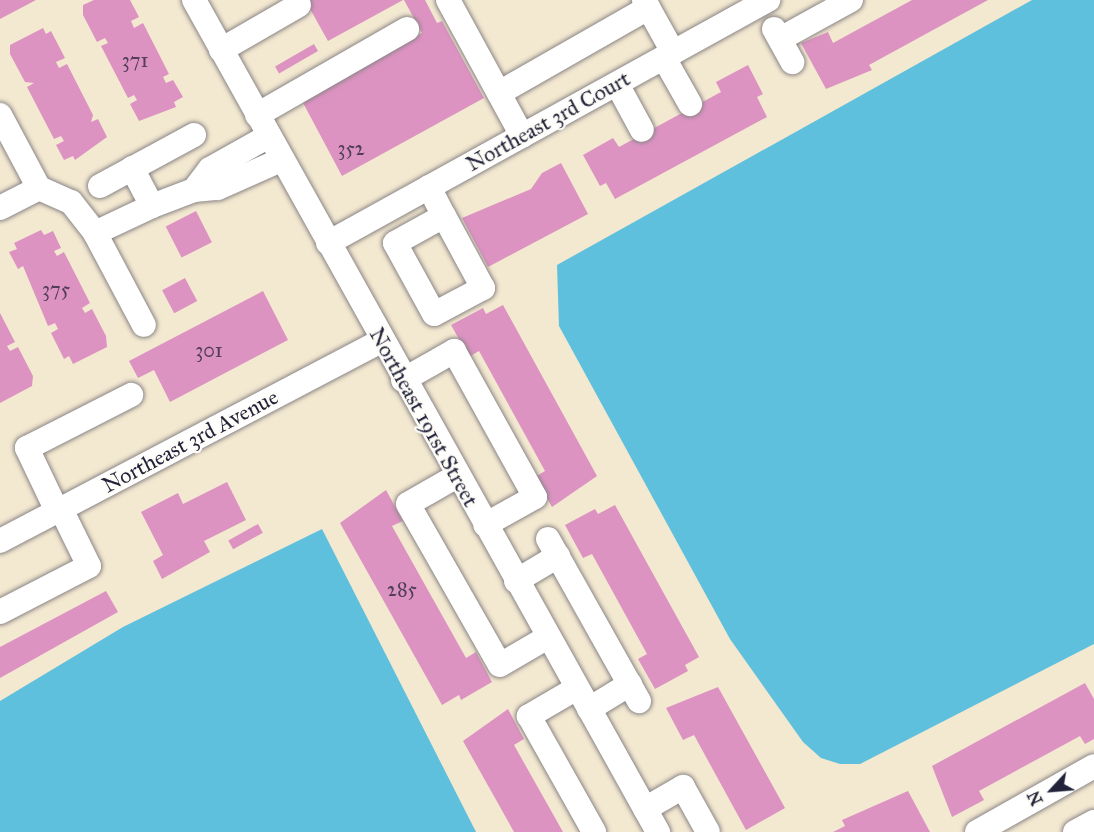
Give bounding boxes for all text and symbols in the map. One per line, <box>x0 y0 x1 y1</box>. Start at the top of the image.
house number: 371 <box>122 48 148 72</box>
street label: Northeast 3rd Court <box>461 65 635 177</box>
house number: 352 <box>337 136 365 160</box>
house number: 375 <box>42 277 70 301</box>
street label: Northeast 191st Street <box>364 323 484 511</box>
house number: 301 <box>195 338 223 362</box>
street label: Northeast 3rd Avenue <box>98 383 282 499</box>
house number: 285 <box>387 577 417 601</box>
north arrow <box>1022 760 1082 820</box>
text: N <box>1024 788 1047 808</box>

